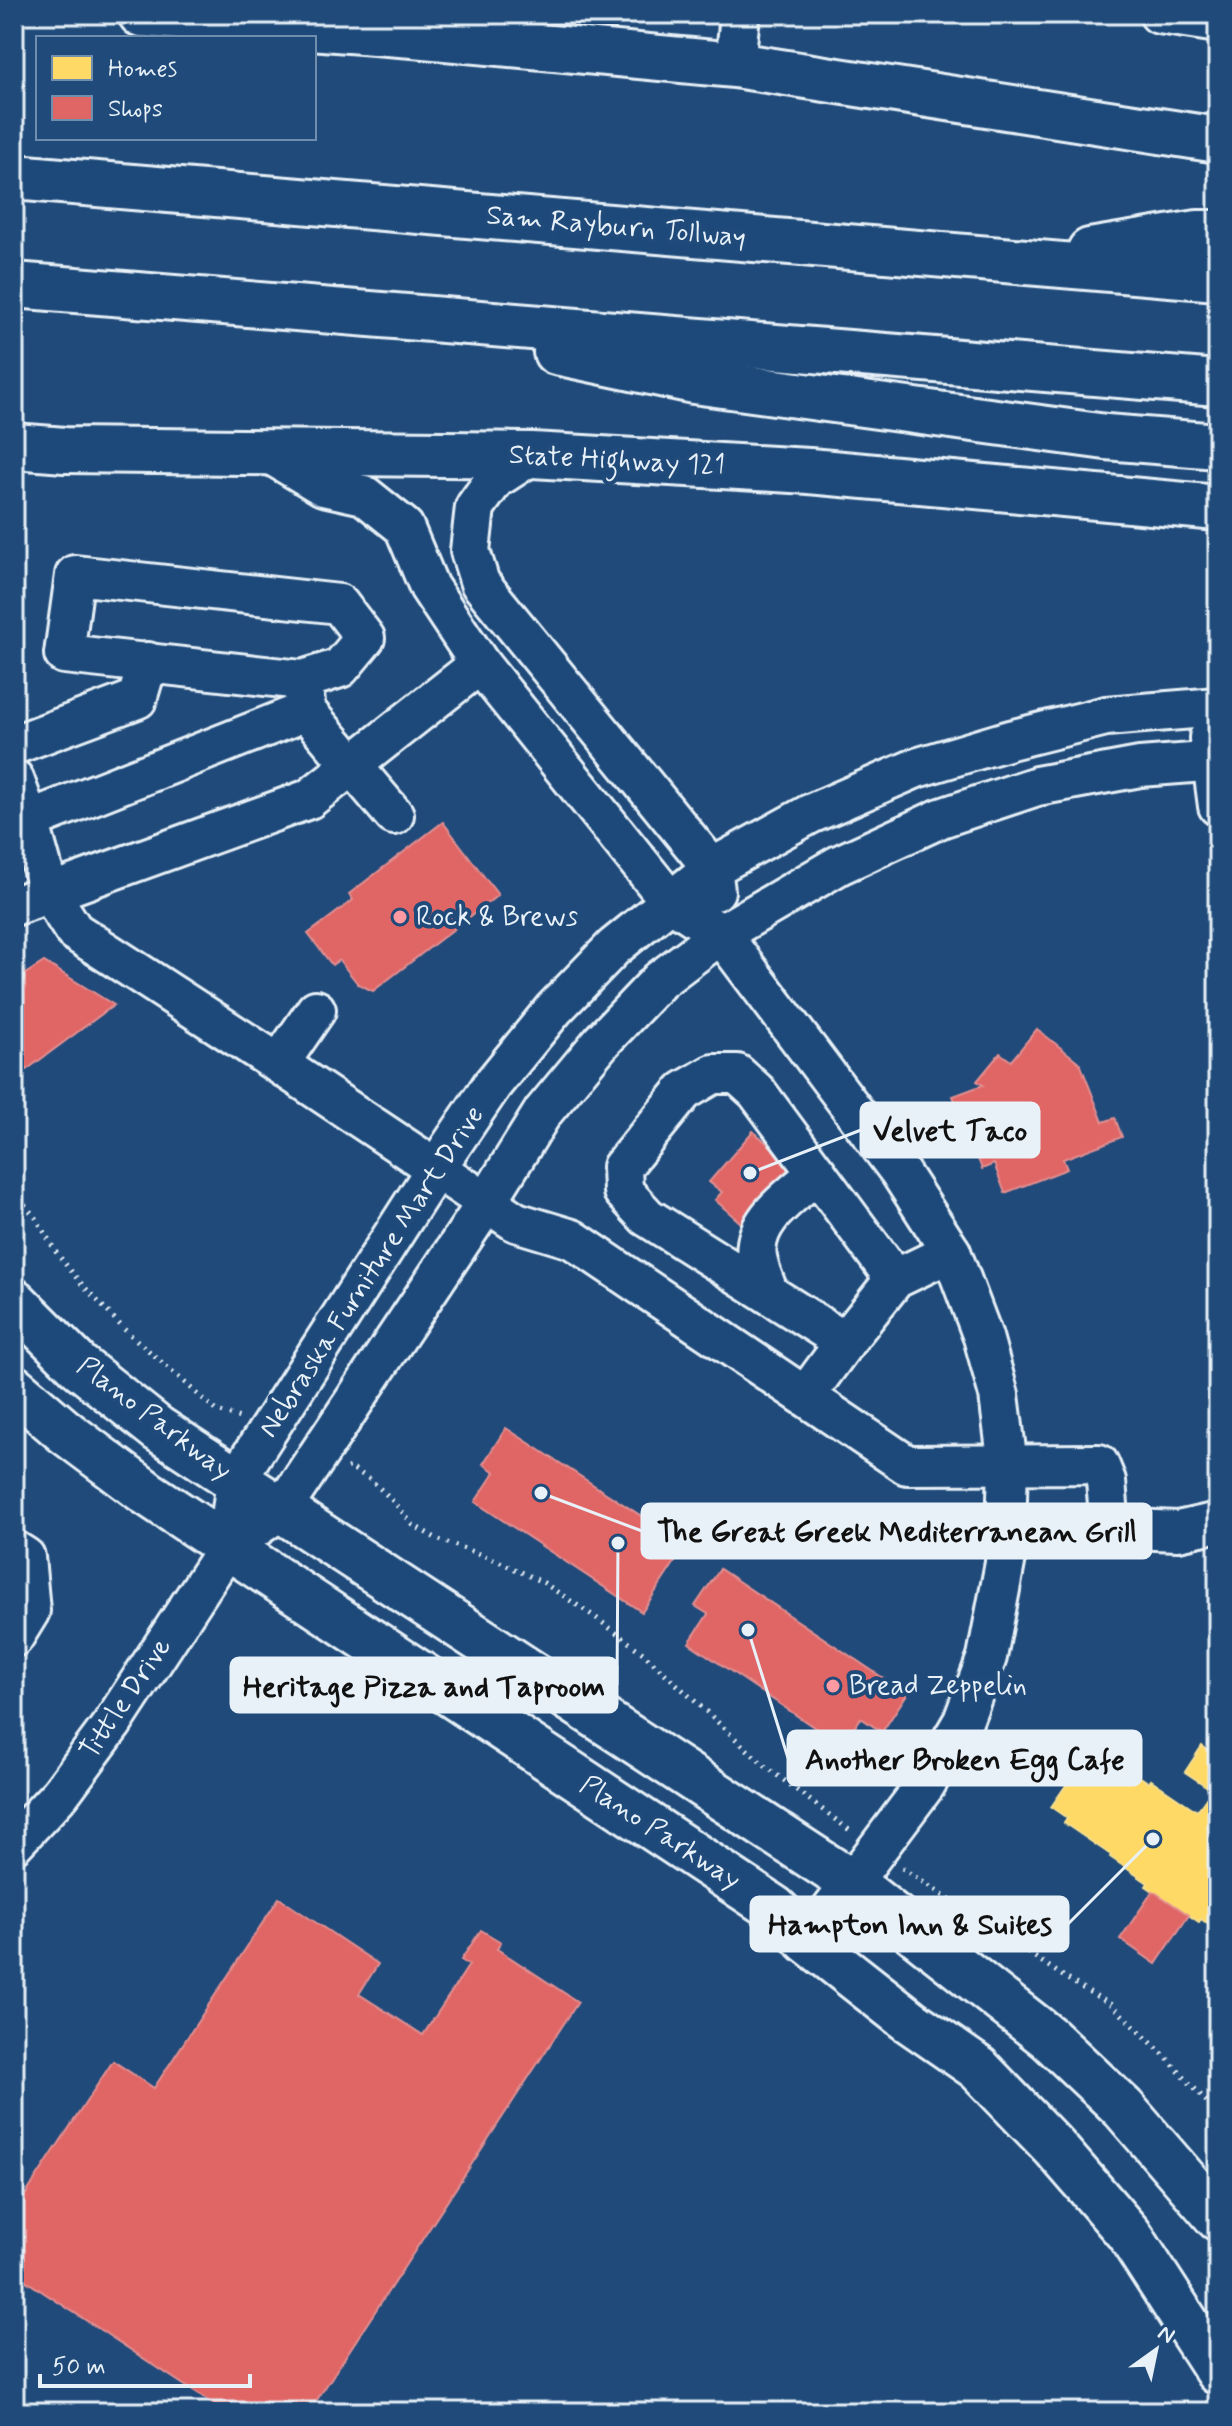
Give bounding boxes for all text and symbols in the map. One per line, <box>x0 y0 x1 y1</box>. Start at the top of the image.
legend <box>36 36 316 140</box>
text: Homes <box>108 54 177 85</box>
text: Shops <box>108 94 163 125</box>
street label: Sam Rayburn Tollway <box>485 197 747 257</box>
street label: State Highway 121 <box>508 437 726 488</box>
place label: Rock & Brews <box>416 899 578 936</box>
marker: Rock & Brews <box>391 908 409 926</box>
street label: Nebraska Furniture Mart Drive <box>251 1099 493 1445</box>
callout: Velvet Taco <box>861 1103 1039 1157</box>
text: Velvet Taco <box>873 1112 1027 1151</box>
street label: Plano Parkway <box>69 1349 239 1489</box>
callout: The Great Greek Mediterranean Grill <box>642 1504 1151 1558</box>
text: The Great Greek Mediterranean Grill <box>657 1513 1137 1552</box>
street label: Tittle Drive <box>72 1631 180 1767</box>
callout: Heritage Pizza and Taproom <box>231 1658 617 1712</box>
text: Heritage Pizza and Taproom <box>243 1668 605 1708</box>
place label: Bread Zeppelin <box>849 1668 1027 1705</box>
marker: Bread Zeppelin <box>824 1677 842 1695</box>
callout: Another Broken Egg Cafe <box>788 1731 1141 1785</box>
text: Another Broken Egg Cafe <box>805 1741 1125 1783</box>
street label: Plano Parkway <box>572 1767 748 1899</box>
callout: Hampton Inn & Suites <box>751 1897 1068 1951</box>
text: Hampton Inn & Suites <box>768 1906 1052 1945</box>
north arrow <box>1116 2310 1196 2390</box>
text: N <box>1152 2319 1180 2351</box>
scale bar <box>40 2338 250 2388</box>
text: 50 m <box>52 2352 106 2383</box>

